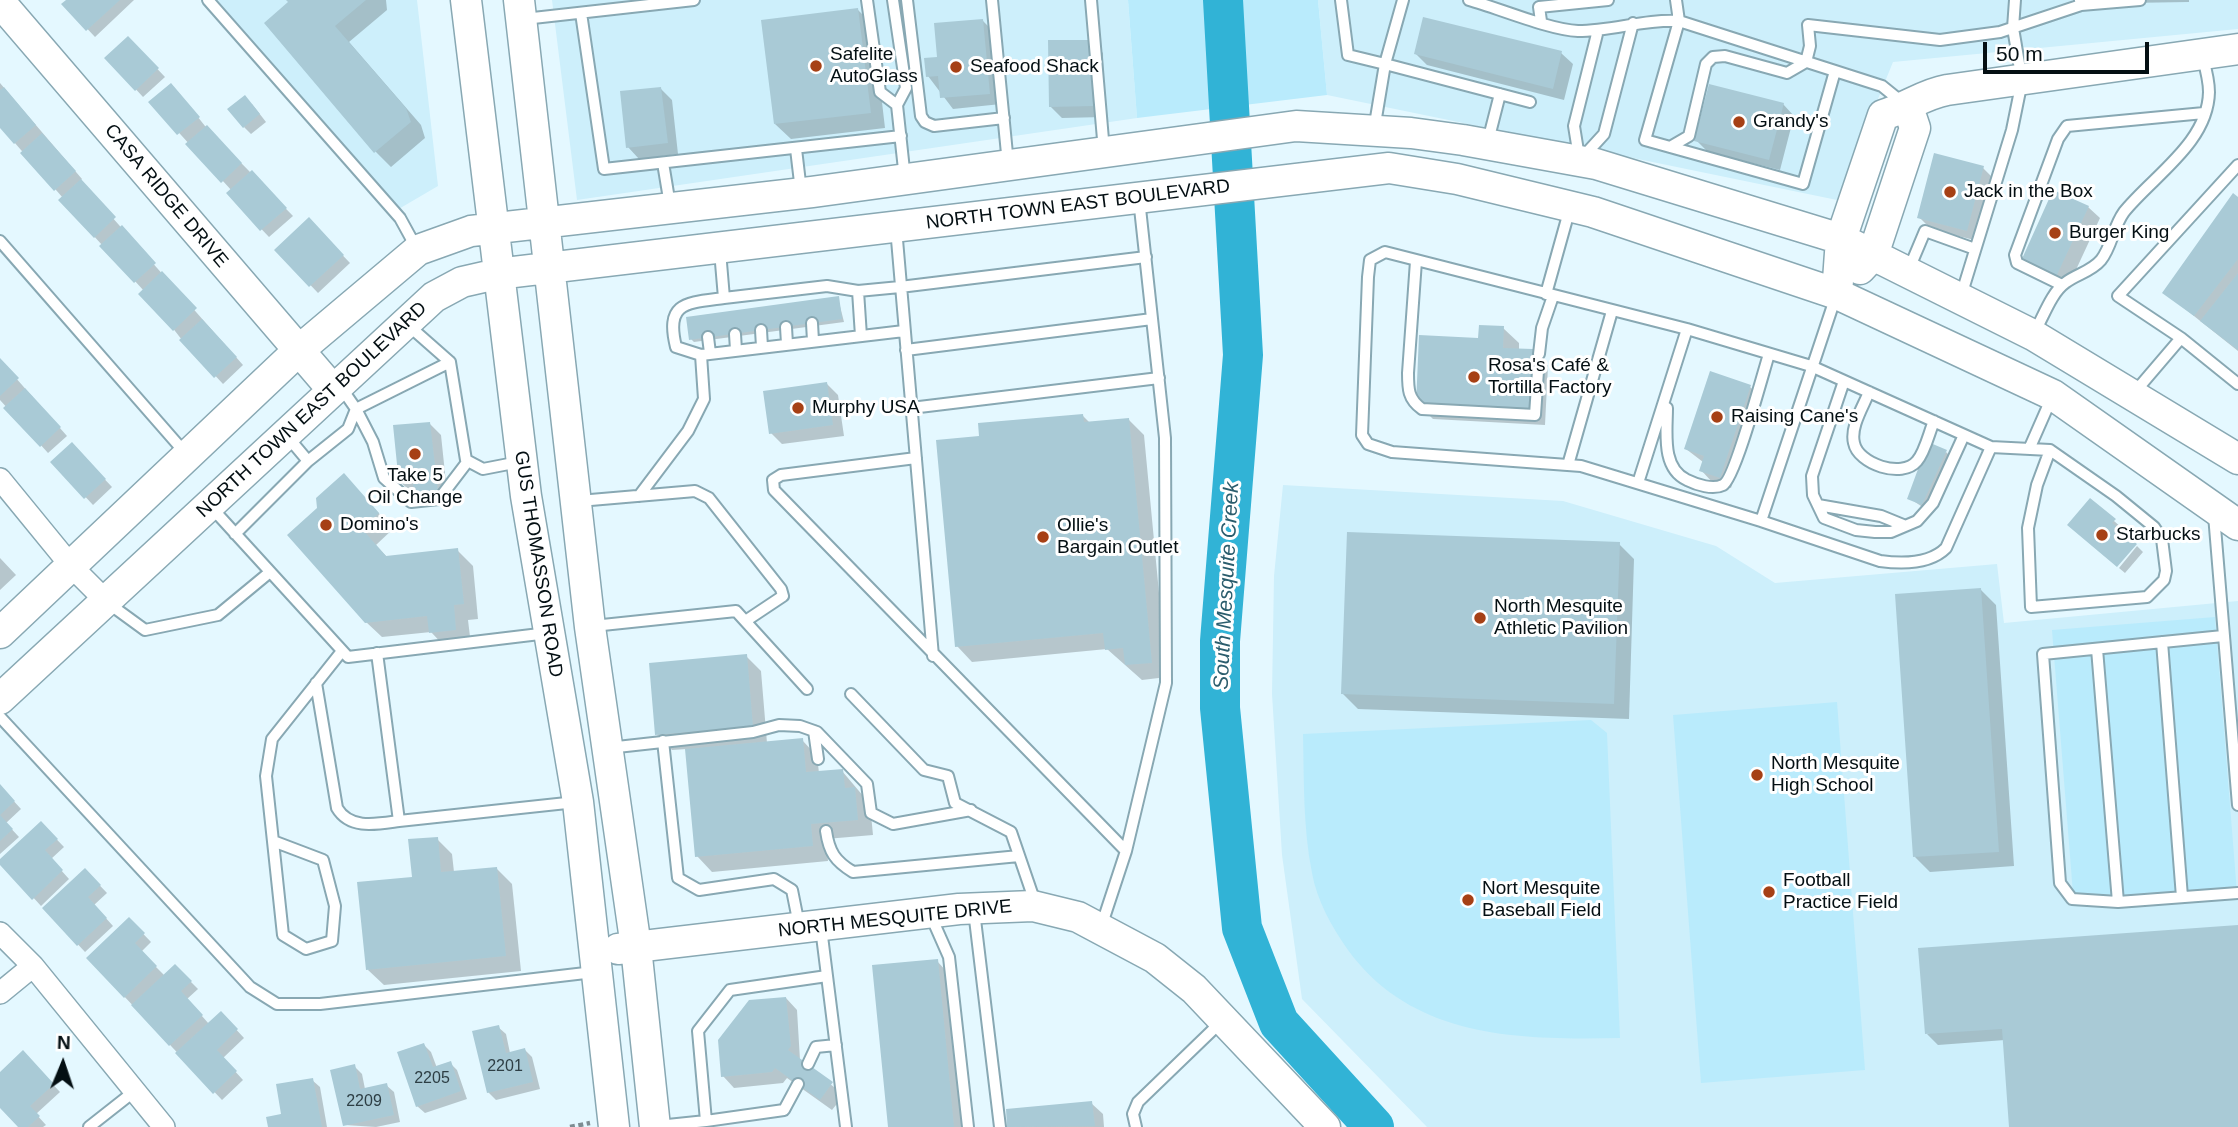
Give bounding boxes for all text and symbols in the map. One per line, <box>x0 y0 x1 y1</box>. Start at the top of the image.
scale bar <box>1986 28 2152 72</box>
text: 50 m <box>1996 42 2043 65</box>
place label: Safelite AutoGlass <box>830 44 918 88</box>
place label: Seafood Shack <box>970 56 1099 78</box>
marker: Safelite AutoGlass <box>808 58 824 74</box>
marker: Seafood Shack <box>948 59 964 75</box>
place label: Grandy's <box>1753 111 1828 133</box>
marker: Grandy's <box>1731 114 1747 130</box>
street label: CASA RIDGE DRIVE <box>99 120 233 272</box>
street label: NORTH TOWN EAST BOULEVARD <box>925 175 1231 235</box>
place label: Jack in the Box <box>1964 181 2093 203</box>
marker: Jack in the Box <box>1942 184 1958 200</box>
place label: Burger King <box>2069 222 2169 244</box>
marker: Burger King <box>2047 225 2063 241</box>
street label: NORTH TOWN EAST BOULEVARD <box>192 297 432 523</box>
place label: Rosa's Café & Tortilla Factory <box>1488 355 1612 399</box>
marker: Rosa's Café & Tortilla Factory <box>1466 369 1482 385</box>
place label: Murphy USA <box>812 397 920 419</box>
marker: Murphy USA <box>790 400 806 416</box>
place label: Raising Cane's <box>1731 406 1858 428</box>
marker: Raising Cane's <box>1709 409 1725 425</box>
marker: Take 5 Oil Change <box>407 446 423 462</box>
street label: GUS THOMASSON ROAD <box>509 449 567 679</box>
place label: Take 5 Oil Change <box>367 465 463 509</box>
water label: South Mesquite Creek <box>1209 482 1245 690</box>
place label: Domino's <box>340 514 419 536</box>
place label: Ollie's Bargain Outlet <box>1057 515 1178 559</box>
marker: Domino's <box>318 517 334 533</box>
place label: Starbucks <box>2116 524 2200 546</box>
marker: Starbucks <box>2094 527 2110 543</box>
marker: Ollie's Bargain Outlet <box>1035 529 1051 545</box>
place label: North Mesquite Athletic Pavilion <box>1494 596 1628 640</box>
marker: North Mesquite Athletic Pavilion <box>1472 610 1488 626</box>
place label: North Mesquite High School <box>1771 753 1900 797</box>
marker: North Mesquite High School <box>1749 767 1765 783</box>
place label: Football Practice Field <box>1783 870 1898 914</box>
place label: Nort Mesquite Baseball Field <box>1482 878 1601 922</box>
marker: Football Practice Field <box>1761 884 1777 900</box>
marker: Nort Mesquite Baseball Field <box>1460 892 1476 908</box>
street label: NORTH MESQUITE DRIVE <box>777 895 1013 943</box>
north arrow <box>28 1029 98 1099</box>
text: N <box>57 1032 71 1053</box>
house number: 2201 <box>487 1057 523 1077</box>
house number: 2205 <box>414 1069 450 1089</box>
house number: 2209 <box>346 1092 382 1112</box>

